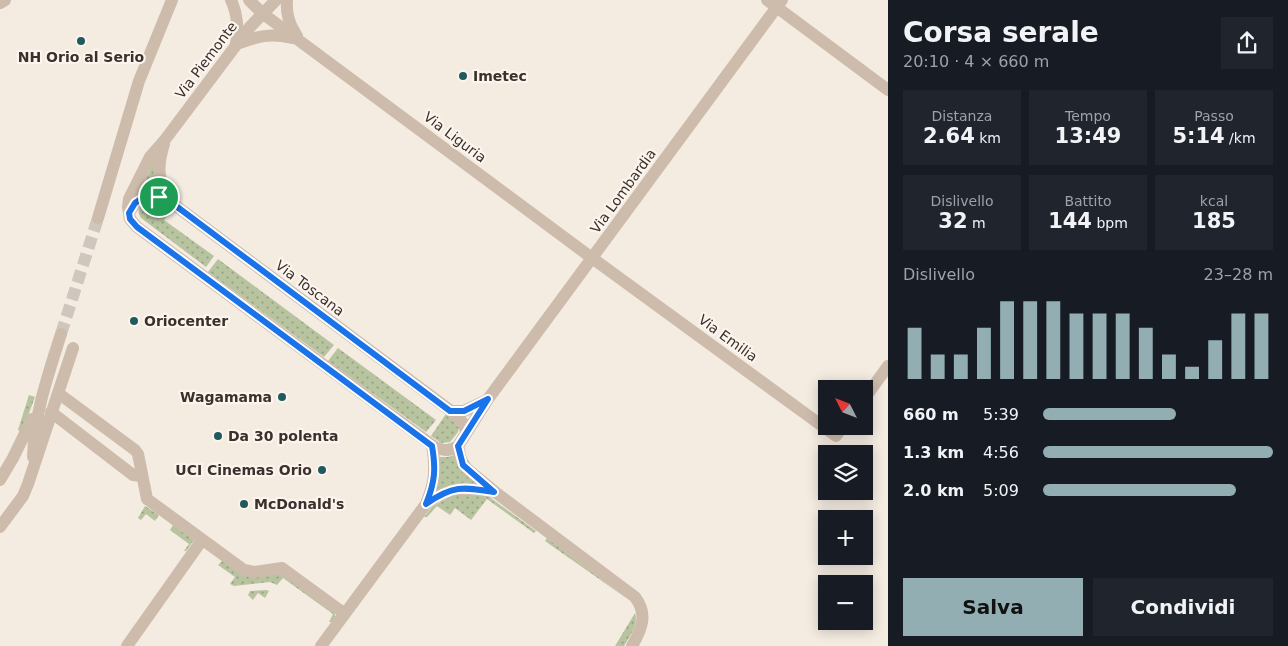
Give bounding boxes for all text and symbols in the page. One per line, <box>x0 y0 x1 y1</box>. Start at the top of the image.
text: Corsa serale <box>903 16 1099 49</box>
button: share <box>1221 17 1273 69</box>
street label: Via Piemonte <box>172 18 240 102</box>
marker: NH Orio al Serio <box>75 35 87 47</box>
place label: NH Orio al Serio <box>18 49 145 65</box>
text: 20:10 · 4 × 660 m <box>903 52 1049 71</box>
place label: Imetec <box>473 68 527 84</box>
marker: Imetec <box>457 70 469 82</box>
street label: Via Liguria <box>421 108 489 166</box>
text: Distanza <box>932 108 992 124</box>
text: Tempo <box>1065 108 1111 124</box>
text: Passo <box>1194 108 1234 124</box>
text: 2.64 <box>923 124 975 148</box>
text: 13:49 <box>1055 124 1121 148</box>
text: 5:14 <box>1172 124 1225 148</box>
text: km <box>975 130 1001 146</box>
text: /km <box>1225 130 1256 146</box>
street label: Via Lombardia <box>587 146 659 236</box>
pin <box>138 176 180 218</box>
icon: arrive <box>145 183 173 211</box>
text: Dislivello <box>931 193 994 209</box>
text: Battito <box>1064 193 1112 209</box>
text: kcal <box>1200 193 1228 209</box>
text: 32 <box>938 209 968 233</box>
text: 144 <box>1048 209 1092 233</box>
text: 185 <box>1192 209 1236 233</box>
text: m <box>968 215 986 231</box>
text: bpm <box>1092 215 1128 231</box>
street label: Via Toscana <box>272 257 348 319</box>
text: Dislivello <box>903 265 975 284</box>
text: 23–28 m <box>1204 265 1273 284</box>
street label: Via Emilia <box>695 311 761 365</box>
place label: Oriocenter <box>144 313 228 329</box>
marker: Oriocenter <box>128 315 140 327</box>
north arrow <box>818 380 872 435</box>
map controls <box>818 380 873 630</box>
place label: Wagamama <box>180 389 272 405</box>
marker: Wagamama <box>276 391 288 403</box>
text: 660 m <box>903 405 959 424</box>
text: 5:39 <box>983 405 1019 424</box>
place label: Da 30 polenta <box>228 428 338 444</box>
marker: Da 30 polenta <box>212 430 224 442</box>
text: 1.3 km <box>903 443 964 462</box>
text: 4:56 <box>983 443 1019 462</box>
button: layers <box>818 445 873 500</box>
place label: UCI Cinemas Orio <box>175 462 312 478</box>
marker: UCI Cinemas Orio <box>316 464 328 476</box>
text: 2.0 km <box>903 481 964 500</box>
text: 5:09 <box>983 481 1019 500</box>
place label: McDonald's <box>254 496 344 512</box>
marker: McDonald's <box>238 498 250 510</box>
button: + <box>818 510 873 565</box>
button: − <box>818 575 873 630</box>
button: Salva <box>903 578 1083 636</box>
button: Condividi <box>1093 578 1273 636</box>

